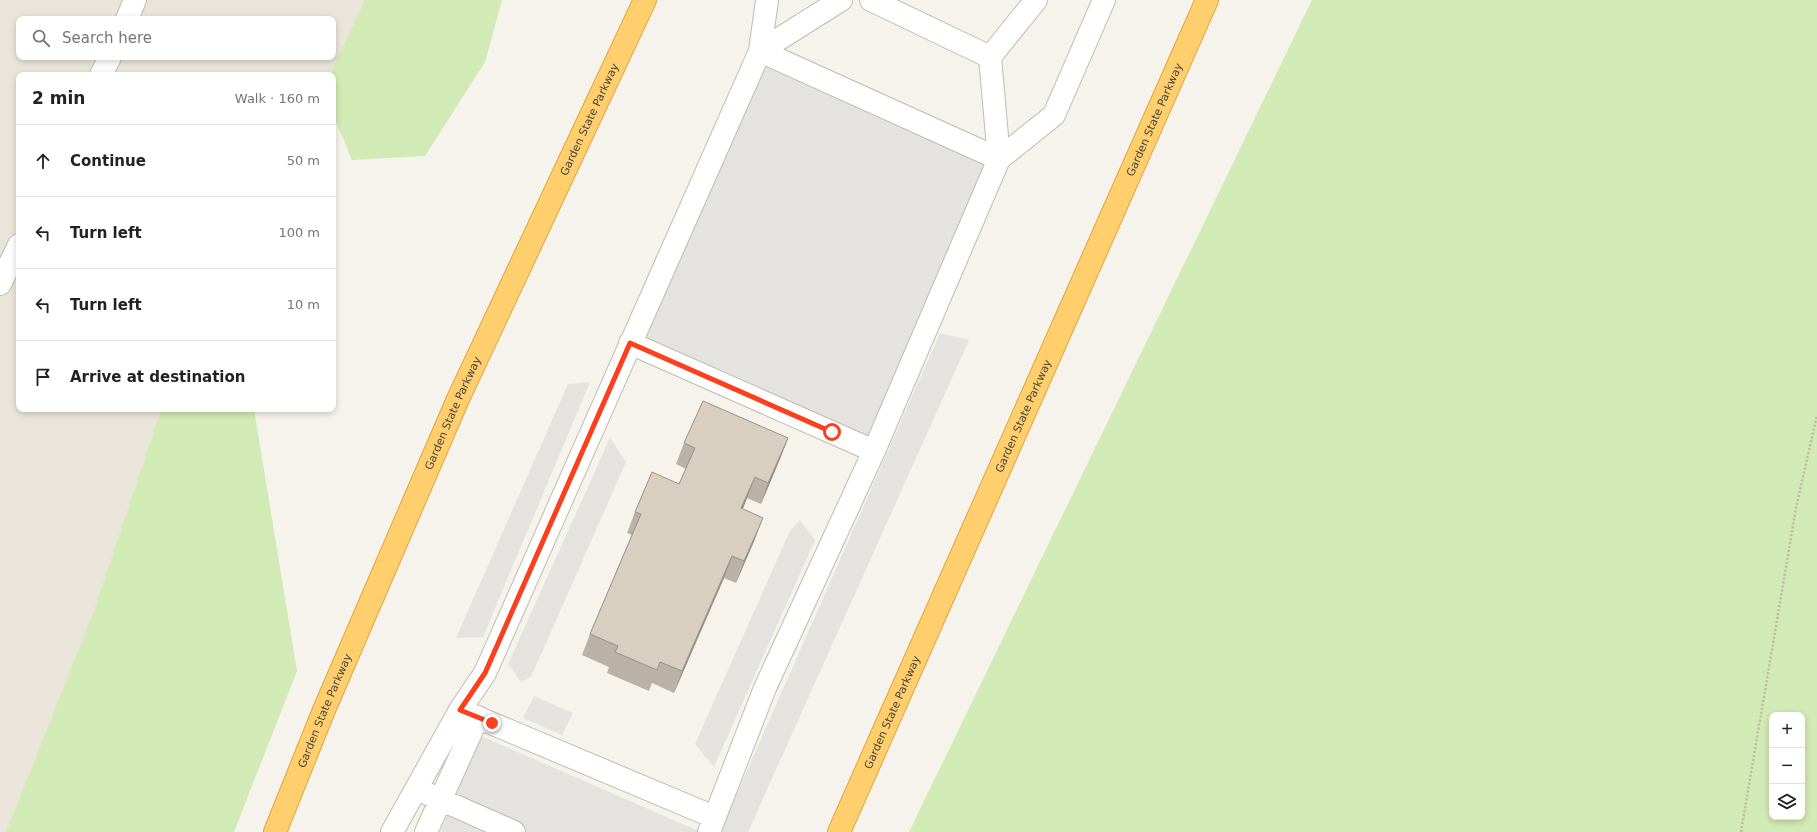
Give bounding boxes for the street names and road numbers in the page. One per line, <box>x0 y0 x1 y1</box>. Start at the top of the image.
street label: Garden State Parkway <box>1123 60 1185 178</box>
street label: Garden State Parkway <box>557 61 621 178</box>
street label: Garden State Parkway <box>422 354 484 472</box>
street label: Garden State Parkway <box>992 357 1054 475</box>
street label: Garden State Parkway <box>295 651 354 770</box>
street label: Garden State Parkway <box>861 653 923 771</box>

